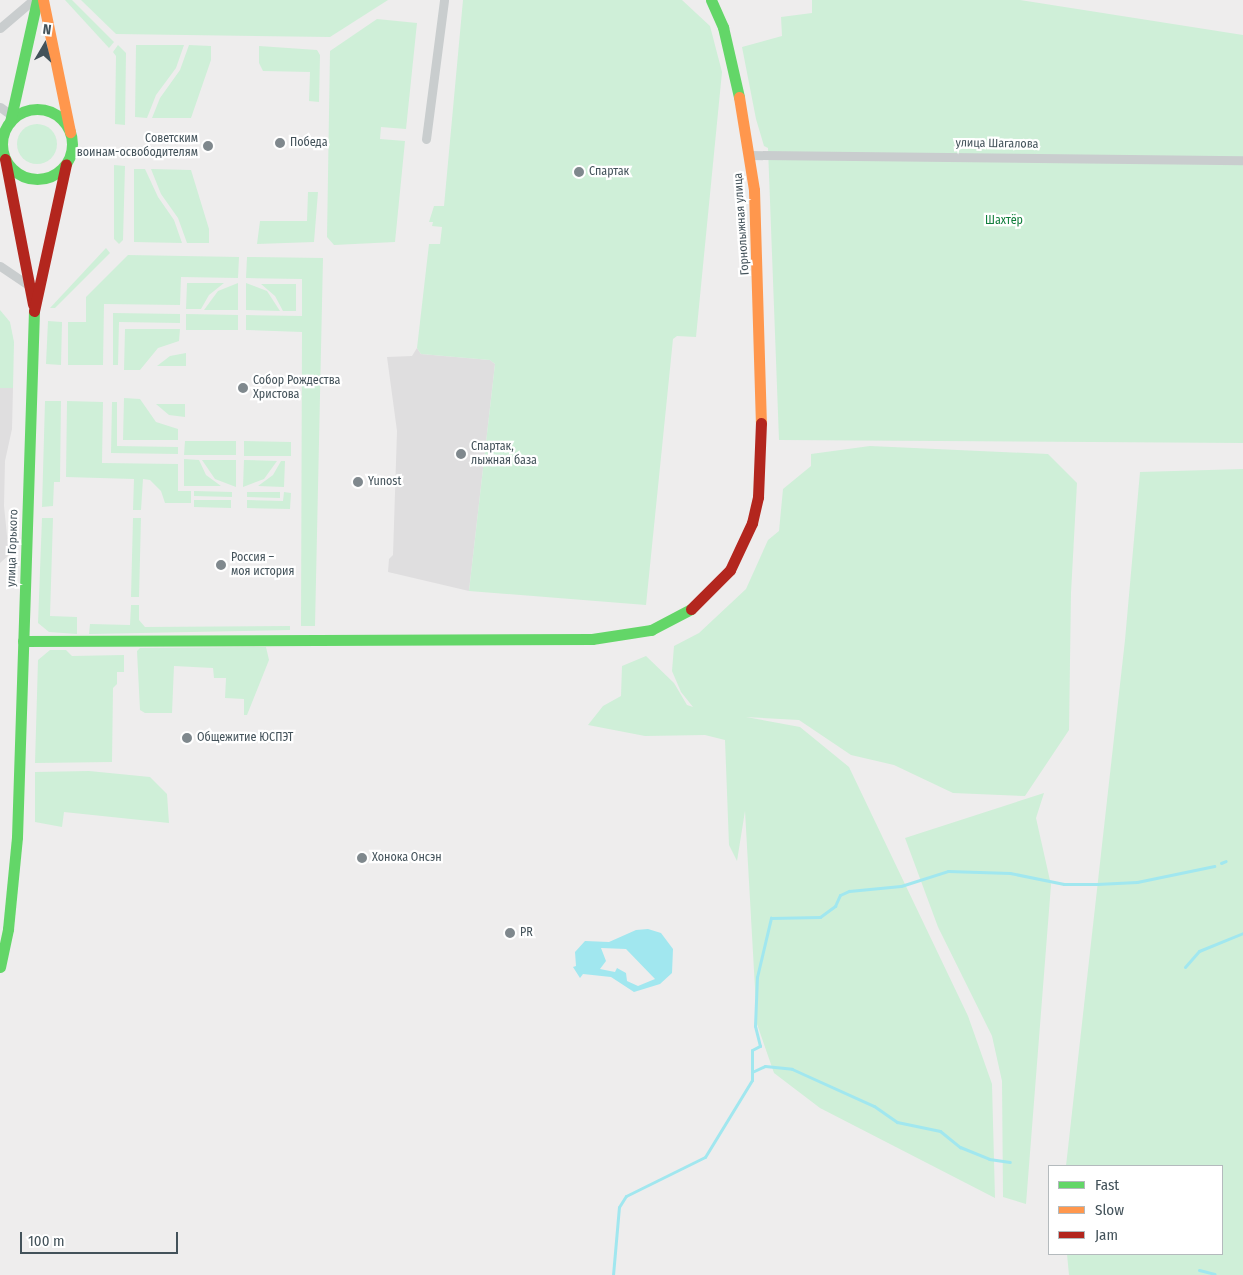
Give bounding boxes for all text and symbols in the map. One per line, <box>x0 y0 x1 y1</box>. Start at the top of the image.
north arrow <box>20 20 70 70</box>
text: N <box>42 21 52 39</box>
place label: Советским воинам-освободителям <box>77 132 198 160</box>
place label: Победа <box>290 136 328 150</box>
street label: улица Шагалова <box>955 136 1039 152</box>
marker: Победа <box>274 137 286 149</box>
marker: Советским воинам-освободителям <box>202 140 214 152</box>
place label: Спартак <box>589 165 629 179</box>
marker: Спартак <box>573 166 585 178</box>
street label: Горнолыжная улица <box>731 172 753 276</box>
park label: Шахтёр <box>985 214 1023 228</box>
place label: Собор Рождества Христова <box>253 374 340 402</box>
marker: Собор Рождества Христова <box>237 382 249 394</box>
place label: Спартак, лыжная база <box>471 440 537 468</box>
marker: Спартак, лыжная база <box>455 448 467 460</box>
place label: Yunost <box>368 475 401 489</box>
marker: Yunost <box>352 476 364 488</box>
street label: улица Горького <box>4 509 22 587</box>
place label: Россия – моя история <box>231 551 295 579</box>
marker: Россия – моя история <box>215 559 227 571</box>
place label: Общежитие ЮСПЭТ <box>197 731 293 745</box>
marker: Общежитие ЮСПЭТ <box>181 732 193 744</box>
place label: Хонока Онсэн <box>372 851 442 865</box>
marker: Хонока Онсэн <box>356 852 368 864</box>
place label: PR <box>520 926 533 940</box>
marker: PR <box>504 927 516 939</box>
legend <box>1048 1165 1223 1255</box>
text: Fast <box>1095 1176 1119 1194</box>
text: Slow <box>1095 1201 1124 1219</box>
scale bar <box>22 1222 180 1254</box>
text: Jam <box>1095 1226 1118 1244</box>
text: 100 m <box>28 1232 65 1250</box>

